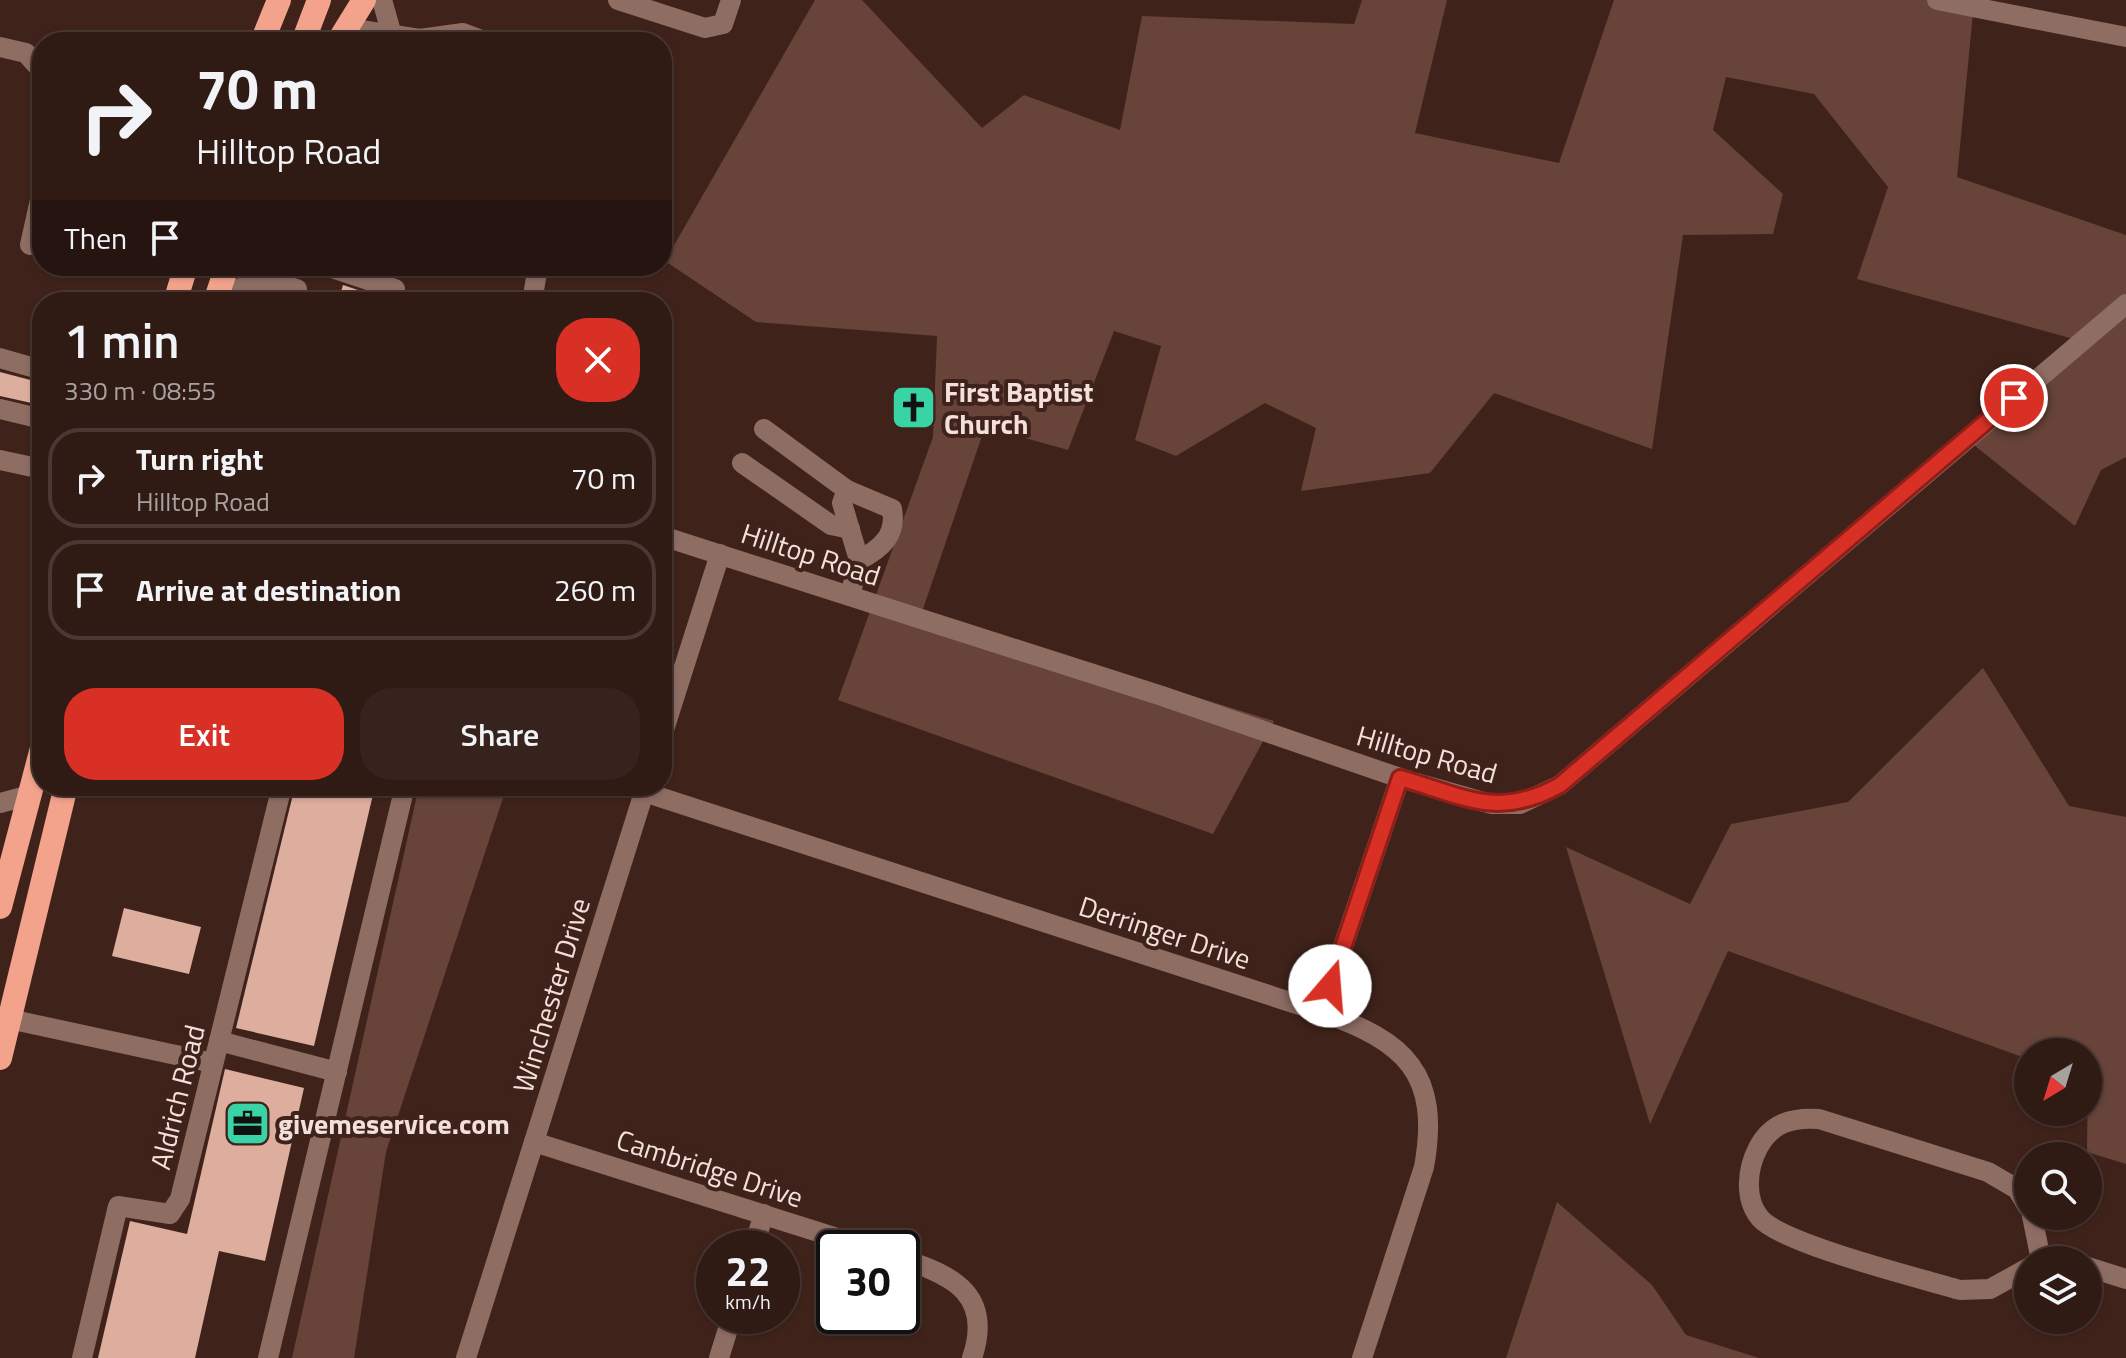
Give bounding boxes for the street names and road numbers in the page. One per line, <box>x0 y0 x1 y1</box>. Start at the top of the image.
street label: Hilltop Road <box>736 511 886 597</box>
street label: Hilltop Road <box>1352 713 1502 795</box>
street label: Derringer Drive <box>1074 884 1256 980</box>
street label: Winchester Drive <box>501 892 601 1098</box>
street label: Aldrich Road <box>138 1020 216 1174</box>
street label: Cambridge Drive <box>611 1118 809 1218</box>

